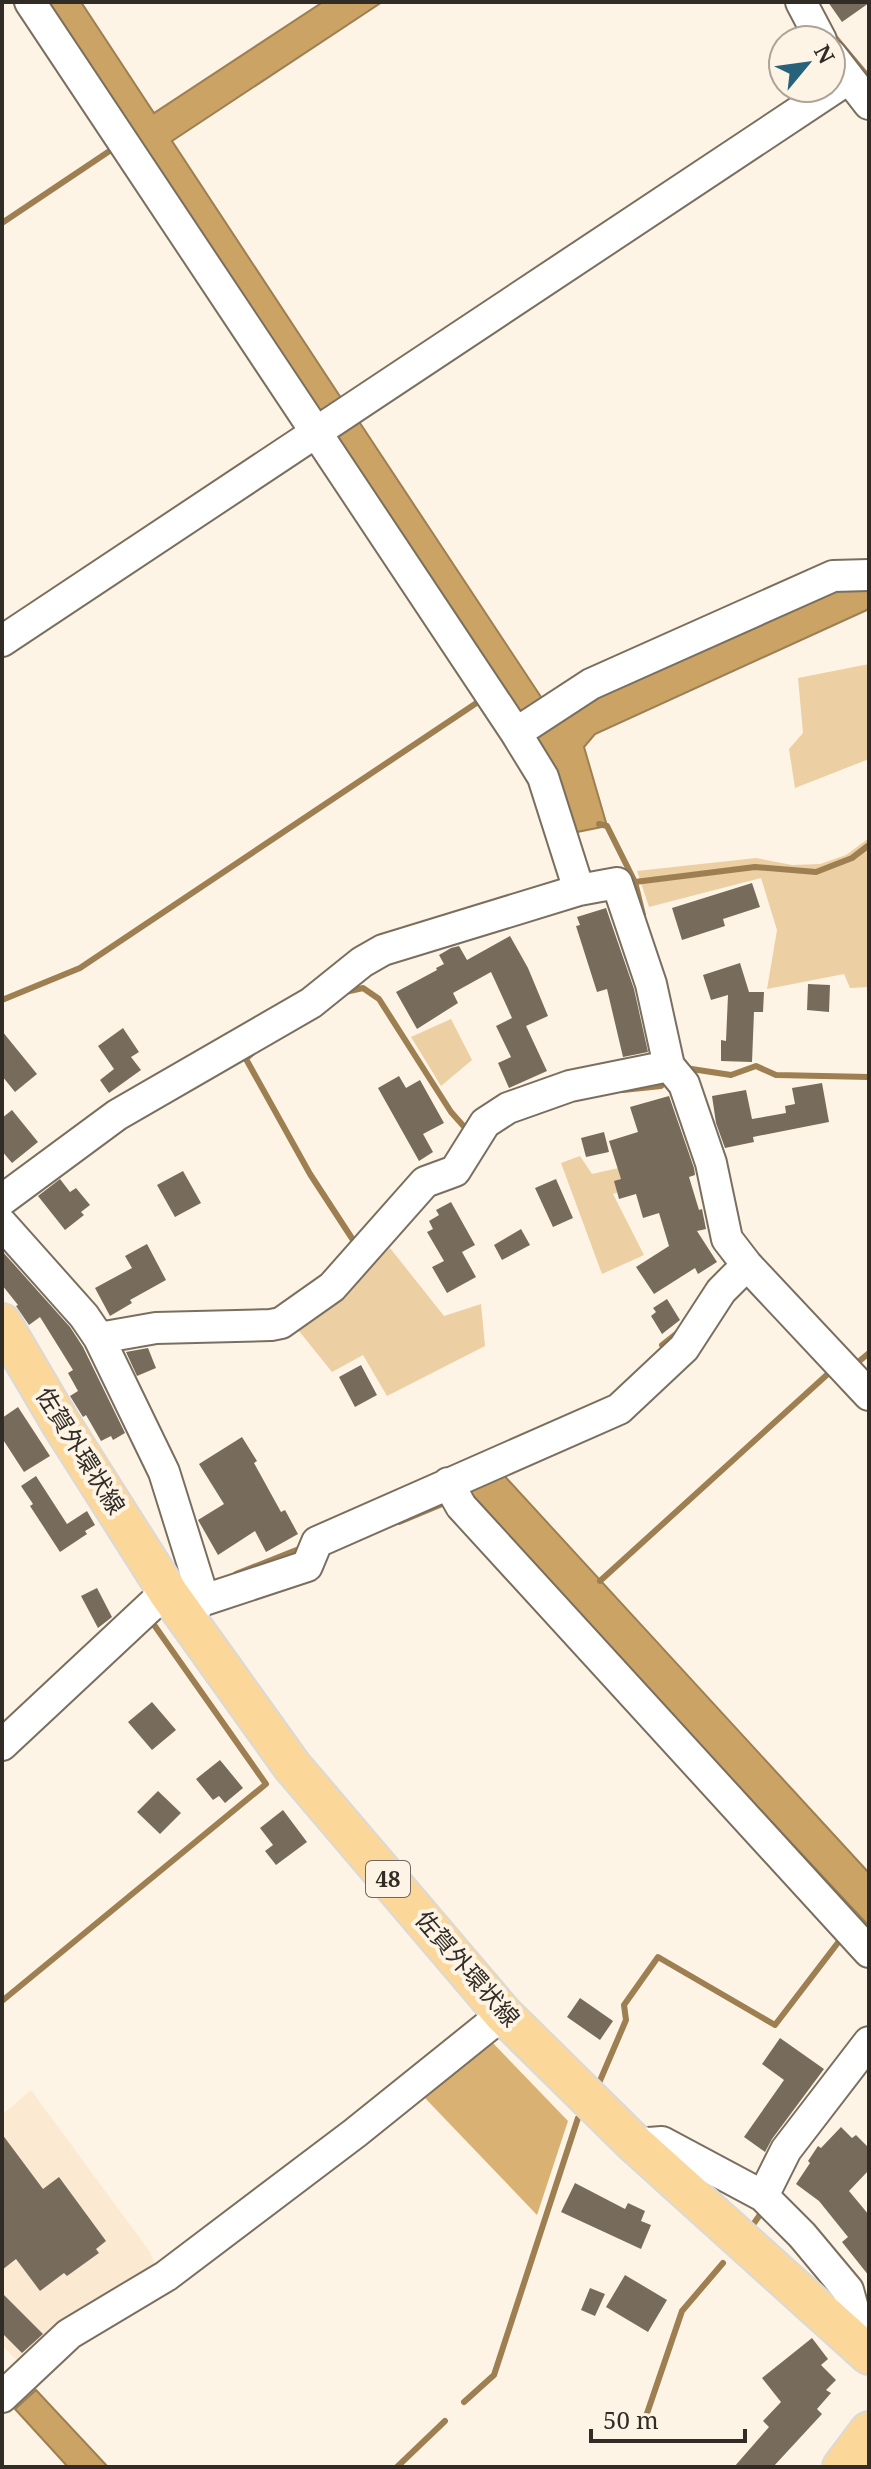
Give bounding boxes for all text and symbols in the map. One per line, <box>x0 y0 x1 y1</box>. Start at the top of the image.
north arrow <box>767 24 847 104</box>
text: N <box>808 39 843 69</box>
street label: 佐賀外環状線 <box>29 1380 133 1520</box>
road number: 48 <box>366 1861 410 1897</box>
street label: 佐賀外環状線 <box>408 1903 528 2033</box>
scale bar <box>591 2393 745 2443</box>
text: 50 m <box>603 2403 659 2436</box>

